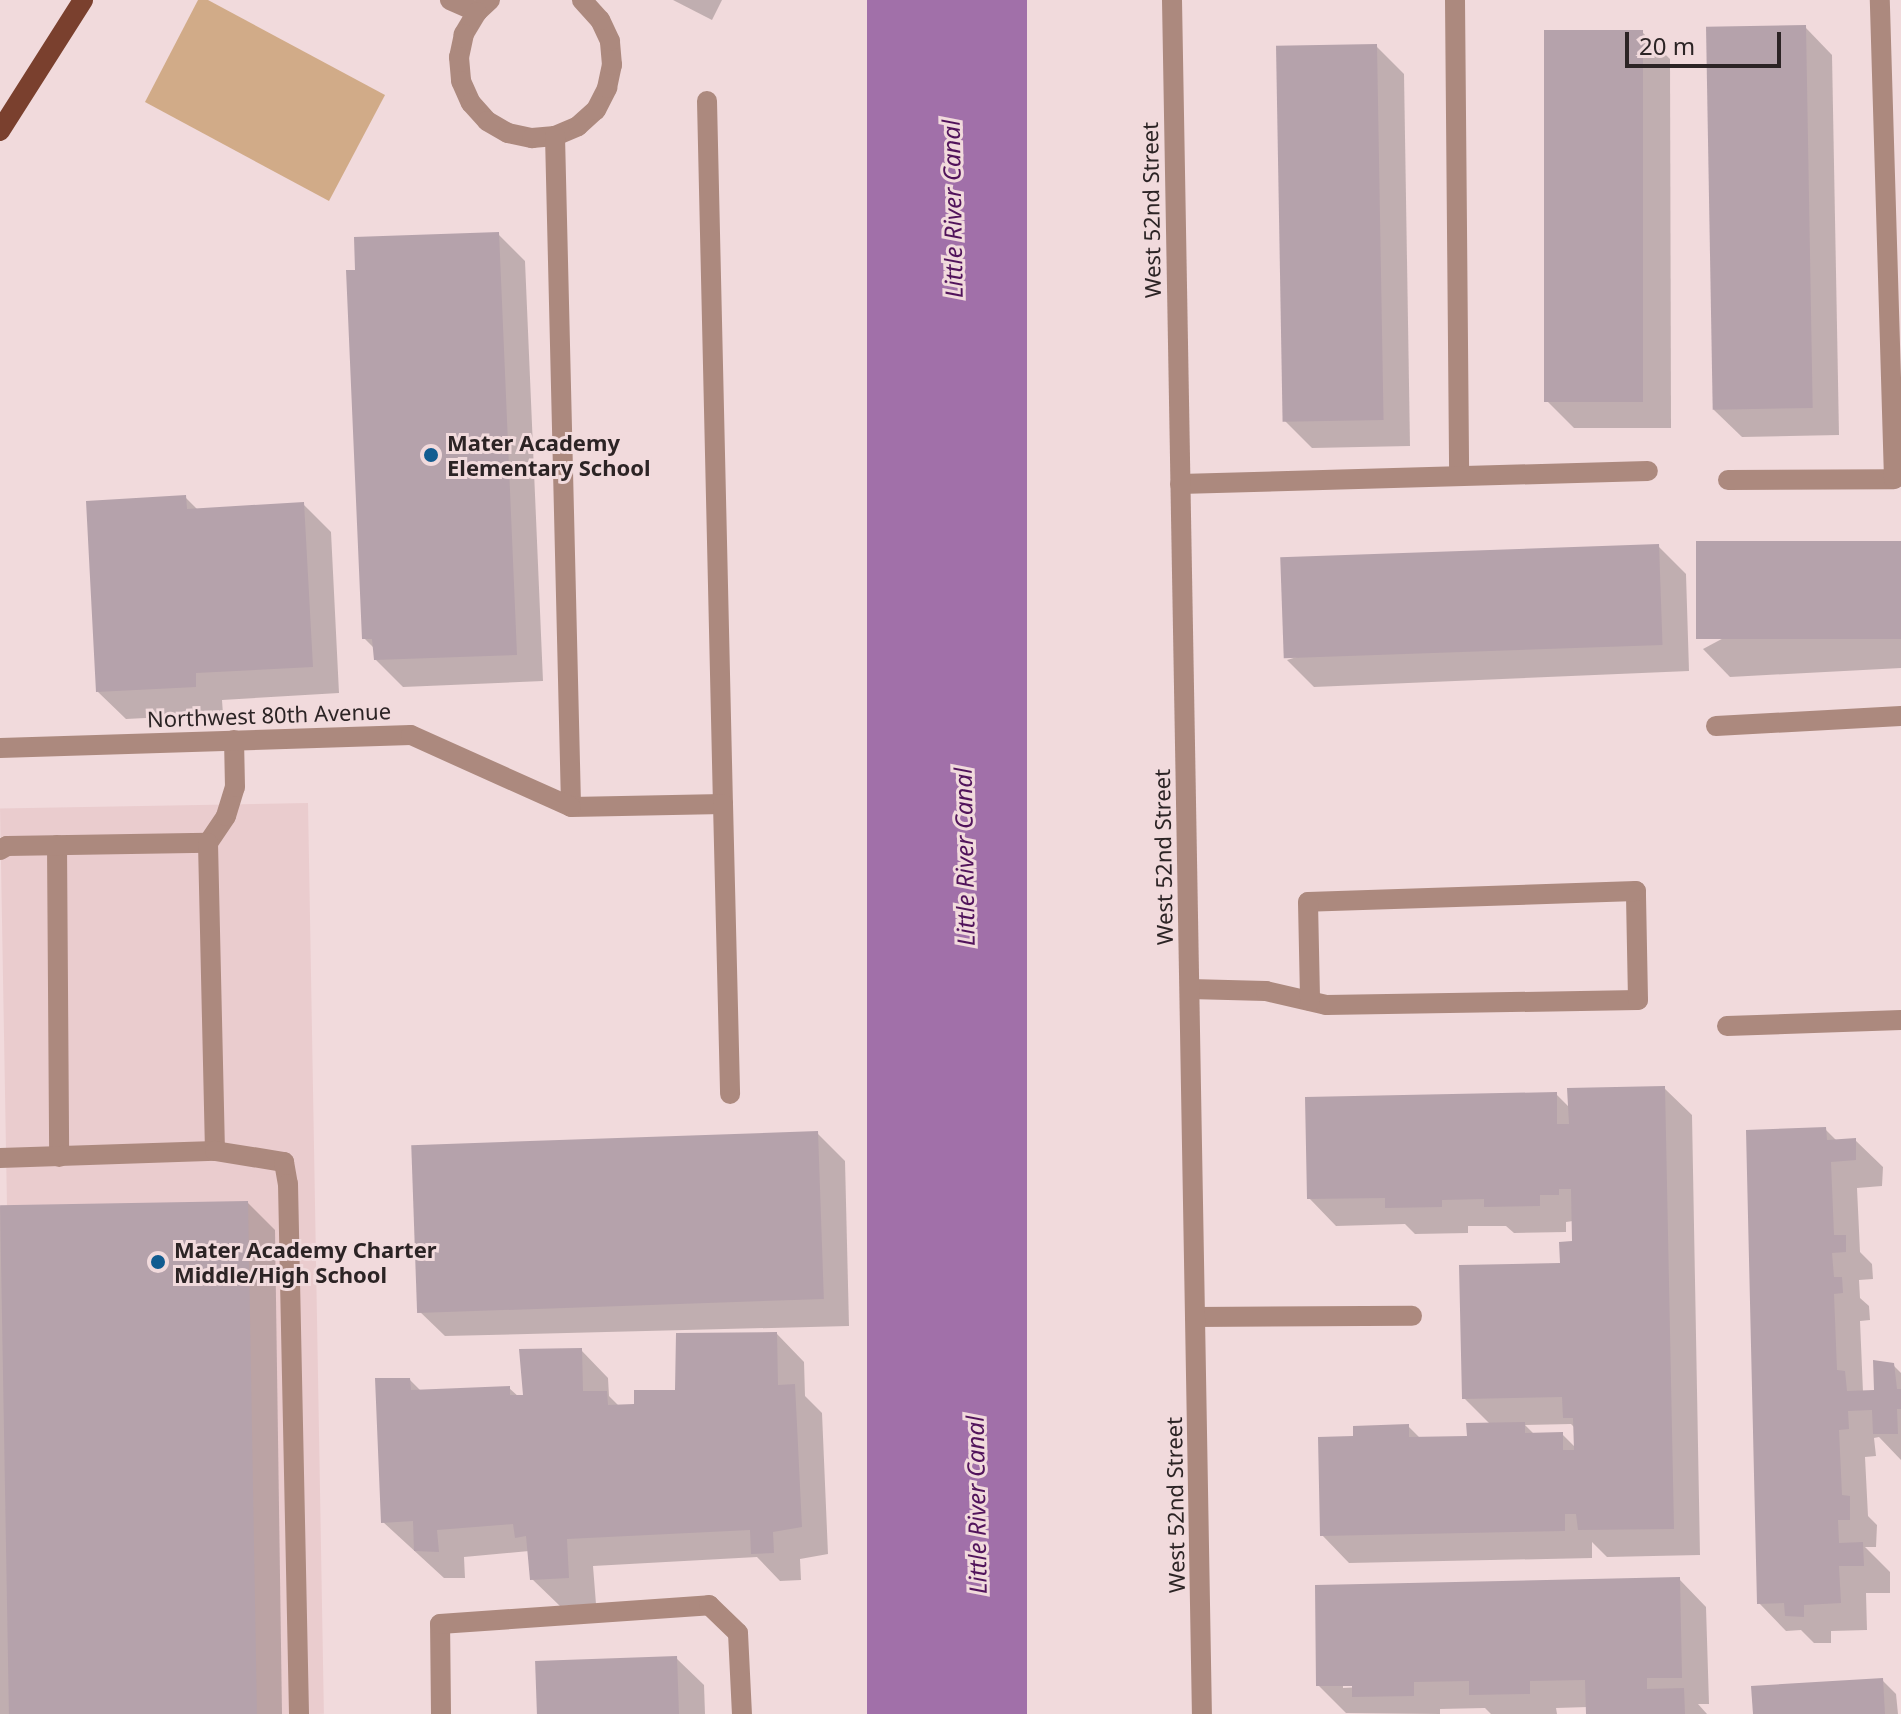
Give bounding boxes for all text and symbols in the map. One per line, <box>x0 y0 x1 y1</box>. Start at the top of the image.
scale bar <box>1629 16 1785 66</box>
text: 20 m <box>1639 29 1695 62</box>
water label: Little River Canal <box>936 120 968 298</box>
street label: West 52nd Street <box>1136 122 1166 298</box>
place label: Mater Academy Elementary School <box>447 429 651 480</box>
marker: Mater Academy Elementary School <box>422 446 440 464</box>
street label: Northwest 80th Avenue <box>147 698 391 732</box>
water label: Little River Canal <box>948 768 980 946</box>
street label: West 52nd Street <box>1148 769 1178 945</box>
place label: Mater Academy Charter Middle/High School <box>174 1236 437 1288</box>
marker: Mater Academy Charter Middle/High School <box>149 1253 167 1271</box>
water label: Little River Canal <box>960 1416 992 1594</box>
street label: West 52nd Street <box>1160 1417 1190 1593</box>

